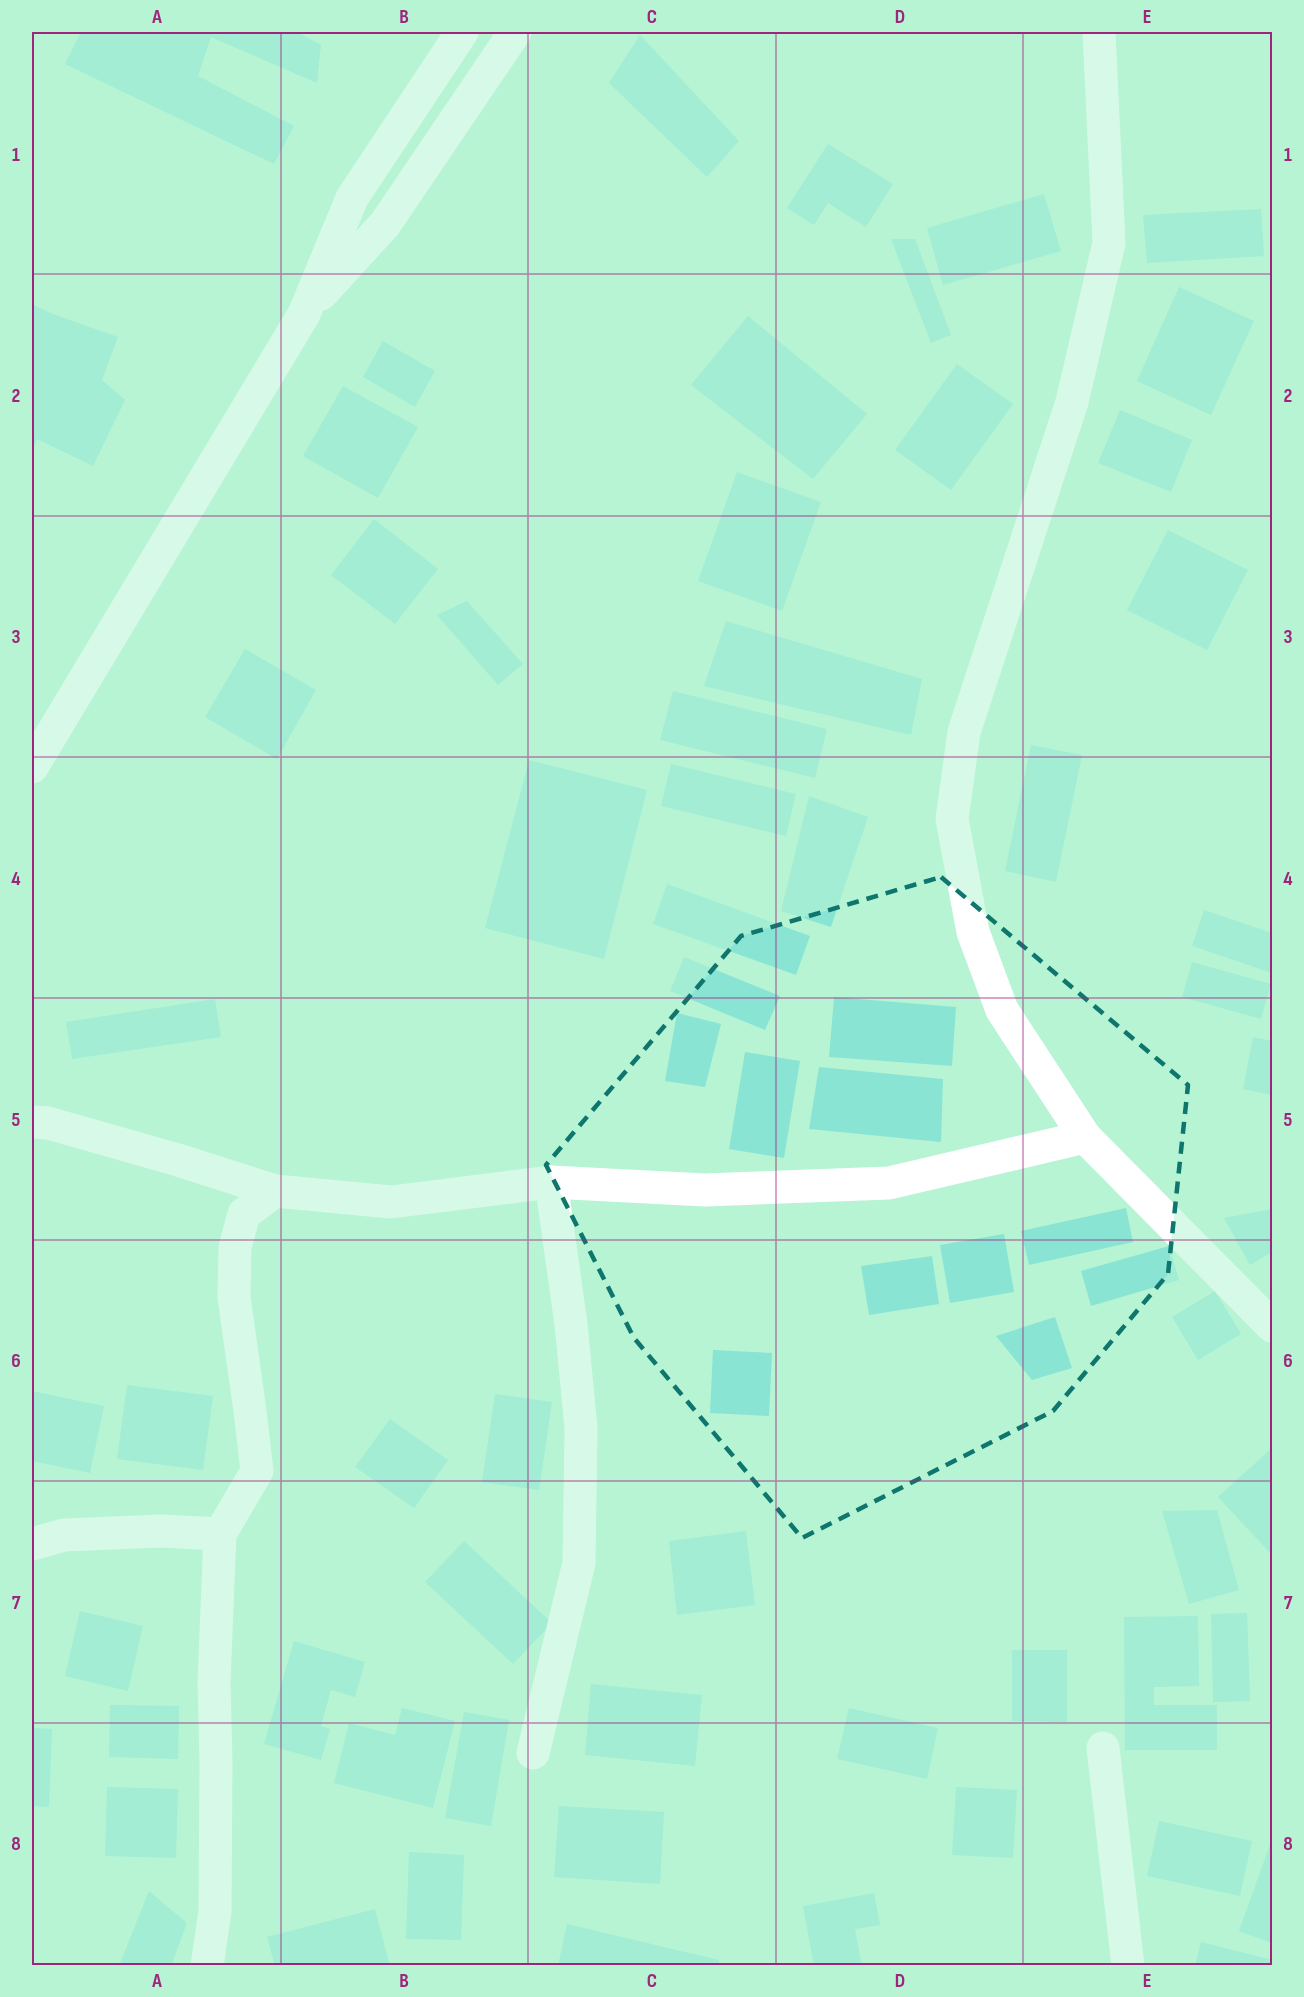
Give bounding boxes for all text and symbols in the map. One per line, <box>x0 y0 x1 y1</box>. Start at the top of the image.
text: A <box>151 5 162 29</box>
text: B <box>399 5 409 29</box>
text: C <box>647 5 657 29</box>
text: D <box>895 5 905 29</box>
text: E <box>1143 5 1151 29</box>
text: 1 <box>12 143 20 167</box>
text: 1 <box>1284 143 1292 167</box>
text: 2 <box>12 384 20 408</box>
text: 2 <box>1284 384 1292 408</box>
text: 3 <box>12 625 21 649</box>
text: 3 <box>1284 625 1293 649</box>
text: 4 <box>11 867 21 891</box>
text: 4 <box>1283 867 1293 891</box>
text: 5 <box>12 1108 21 1132</box>
text: 5 <box>1284 1108 1293 1132</box>
text: 6 <box>11 1349 21 1373</box>
text: 6 <box>1283 1349 1293 1373</box>
text: 7 <box>12 1591 21 1615</box>
text: 7 <box>1284 1591 1293 1615</box>
text: 8 <box>11 1832 21 1856</box>
text: 8 <box>1283 1832 1293 1856</box>
text: A <box>151 1969 162 1993</box>
text: B <box>399 1969 409 1993</box>
text: C <box>647 1969 657 1993</box>
text: D <box>895 1969 905 1993</box>
text: E <box>1143 1969 1151 1993</box>

